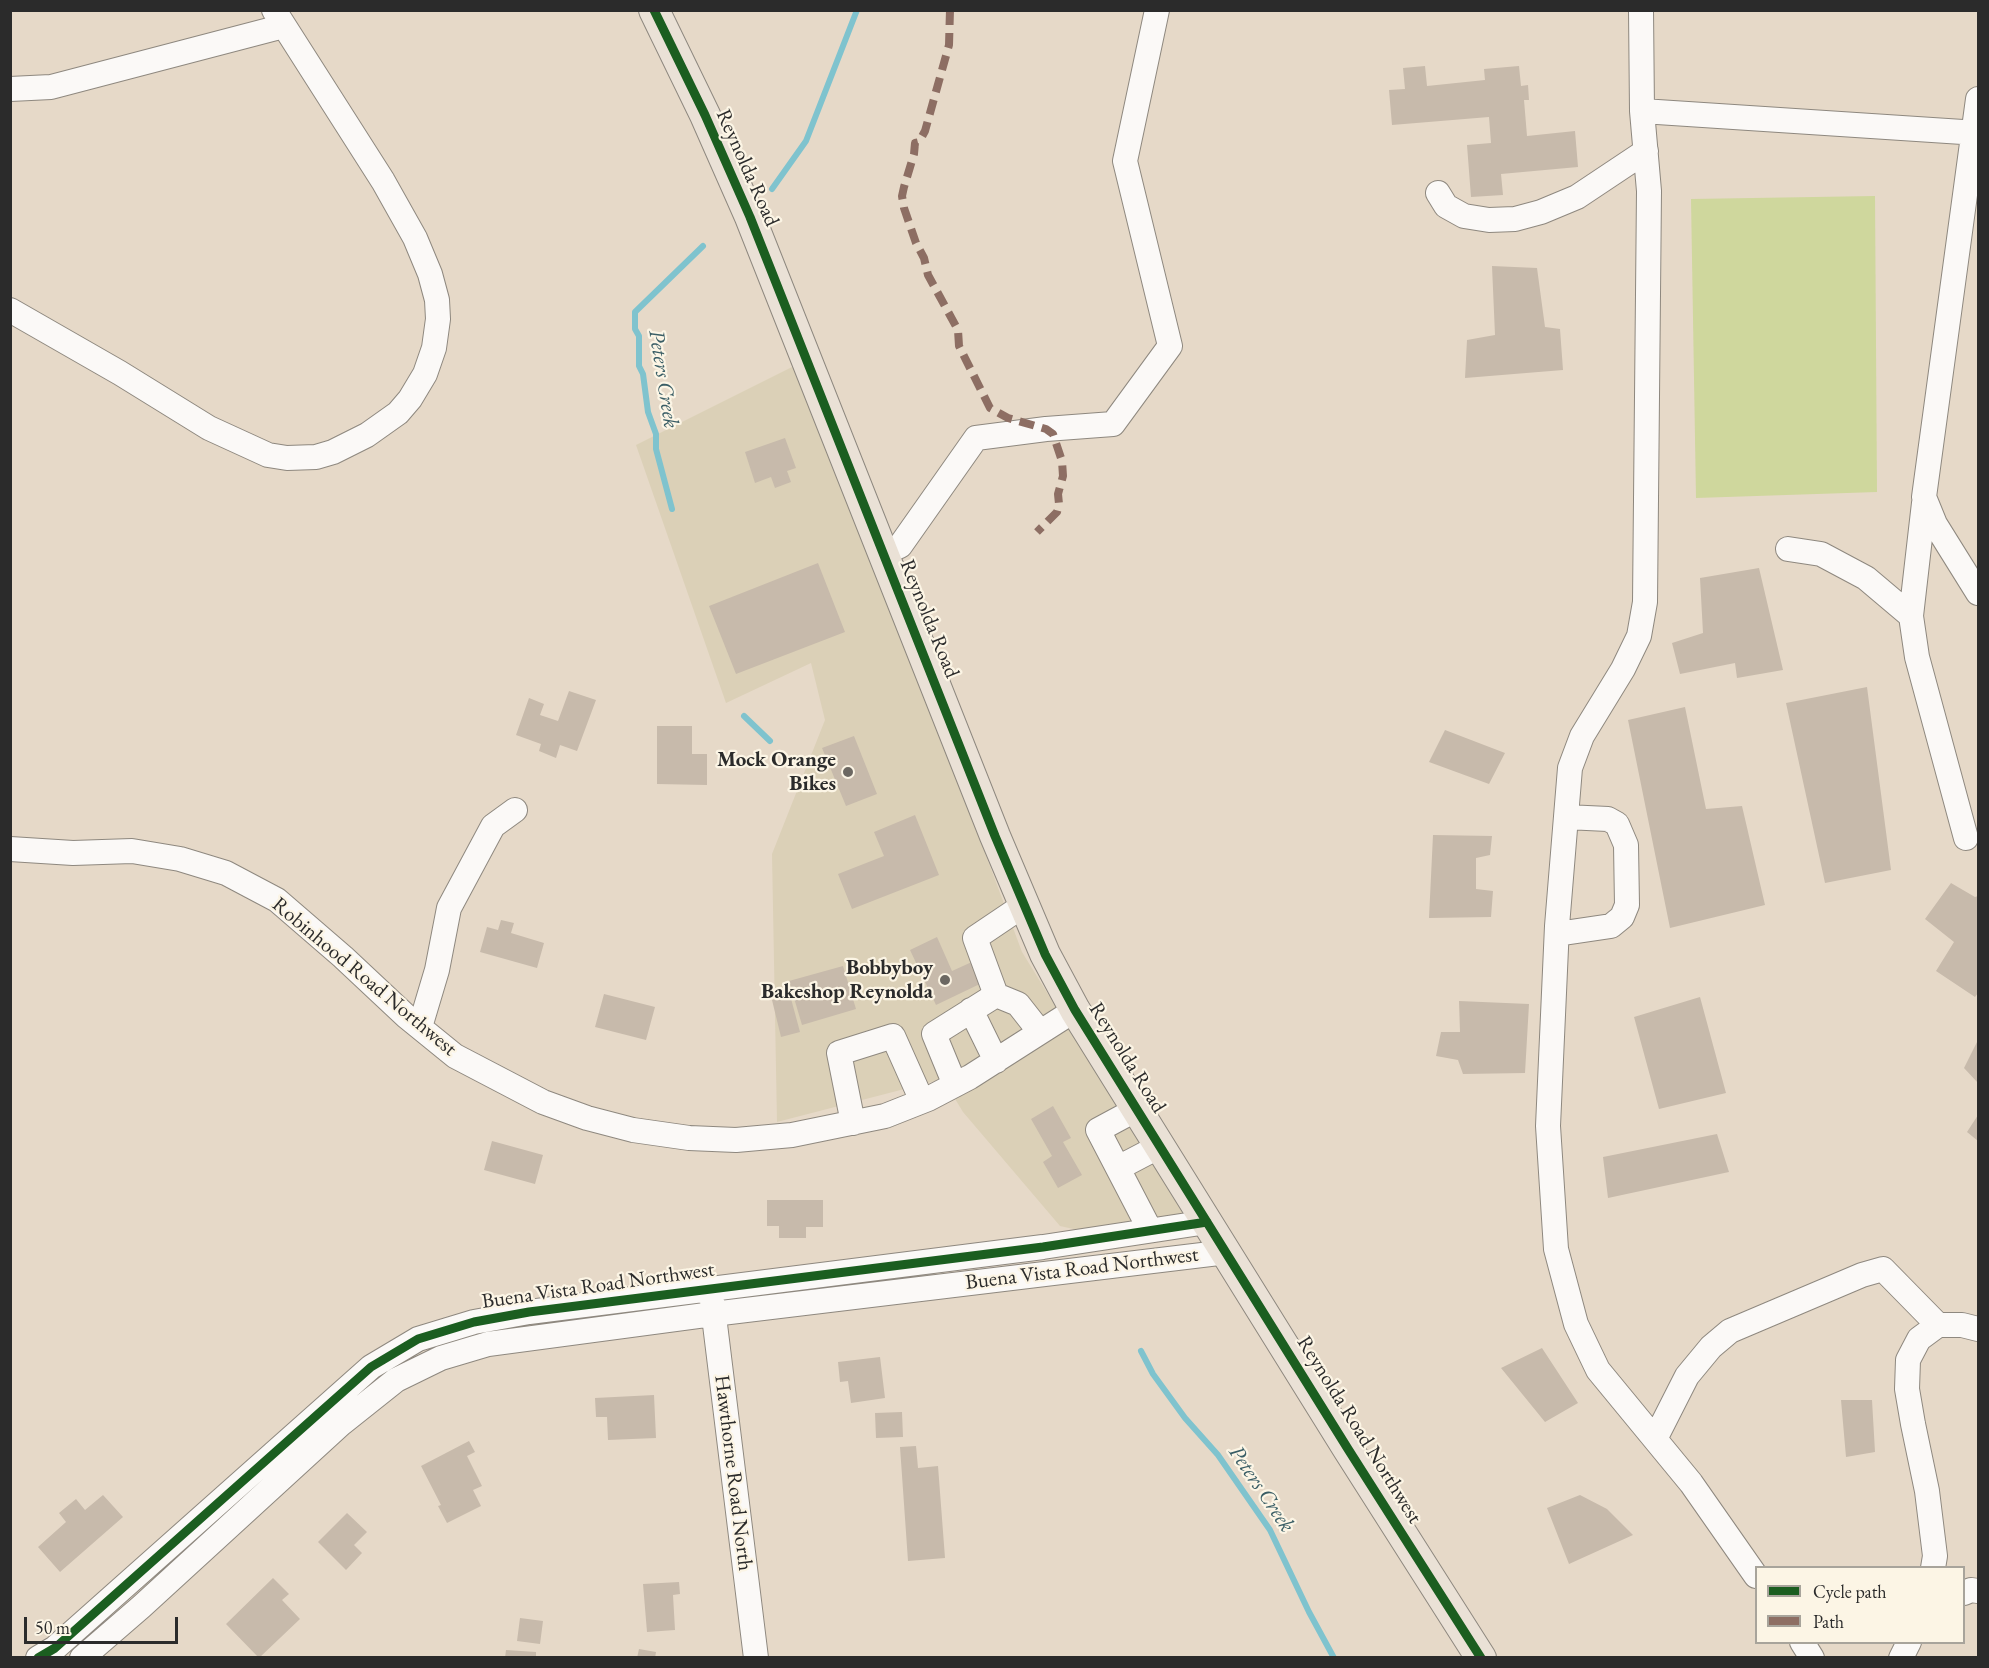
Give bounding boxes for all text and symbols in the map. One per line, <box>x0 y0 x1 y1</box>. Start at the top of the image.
street label: Reynolda Road <box>710 105 784 231</box>
water label: Peters Creek <box>642 328 684 430</box>
street label: Reynolda Road <box>894 556 964 682</box>
place label: Mock Orange Bikes <box>717 747 836 797</box>
marker: Mock Orange Bikes <box>841 765 855 779</box>
street label: Robinhood Road Northwest <box>267 892 461 1062</box>
place label: Bobbyboy Bakeshop Reynolda <box>761 955 933 1005</box>
marker: Bobbyboy Bakeshop Reynolda <box>938 973 952 987</box>
street label: Reynolda Road <box>1083 998 1171 1118</box>
street label: Buena Vista Road Northwest <box>964 1242 1200 1296</box>
street label: Buena Vista Road Northwest <box>480 1257 716 1315</box>
street label: Reynolda Road Northwest <box>1291 1332 1427 1528</box>
street label: Hawthorne Road North <box>708 1374 758 1572</box>
water label: Peters Creek <box>1222 1440 1300 1538</box>
legend <box>1755 1566 1965 1644</box>
text: Cycle path <box>1813 1580 1887 1603</box>
scale bar <box>27 1605 182 1643</box>
text: Path <box>1813 1610 1844 1633</box>
text: 50 m <box>35 1616 70 1639</box>

